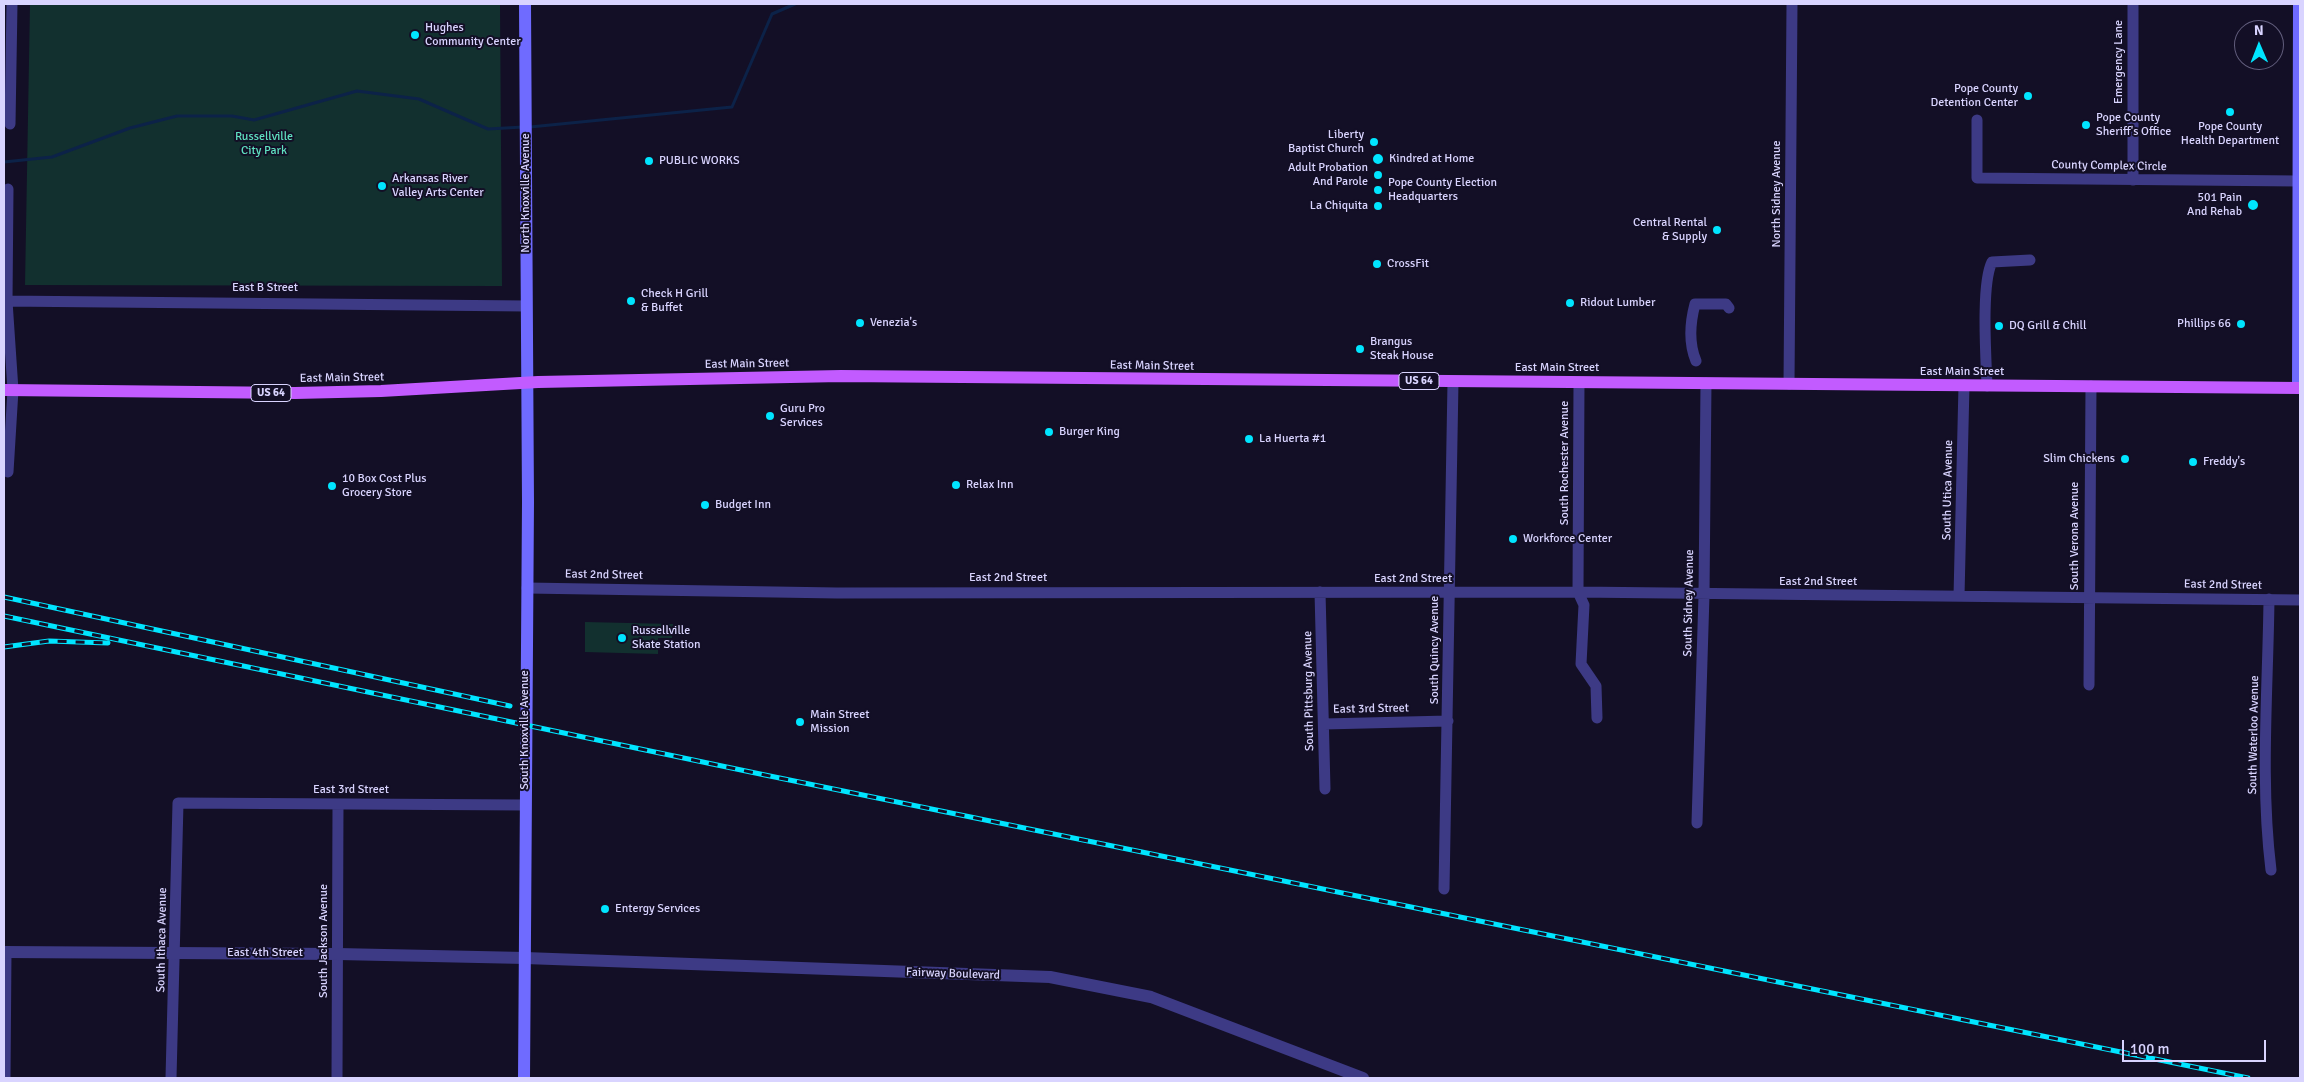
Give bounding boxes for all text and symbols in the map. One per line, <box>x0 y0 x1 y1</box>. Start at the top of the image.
street label: Emergency Lane <box>2112 20 2126 104</box>
north arrow <box>2234 20 2284 70</box>
place label: Hughes Community Center <box>425 21 521 49</box>
text: N <box>2254 22 2264 39</box>
marker: Hughes Community Center <box>409 29 421 41</box>
place label: Pope County Detention Center <box>1930 82 2018 110</box>
marker: Pope County Detention Center <box>2022 90 2034 102</box>
marker: Pope County Health Department <box>2224 106 2236 118</box>
place label: Pope County Sheriff's Office <box>2096 111 2171 139</box>
marker: Pope County Sheriff's Office <box>2080 119 2092 131</box>
place label: Pope County Health Department <box>2181 120 2279 148</box>
place label: Liberty Baptist Church <box>1288 128 1364 156</box>
park label: Russellville City Park <box>235 130 293 158</box>
street label: North Knoxville Avenue <box>519 133 533 253</box>
marker: Liberty Baptist Church <box>1368 136 1380 148</box>
street label: North Sidney Avenue <box>1770 141 1784 247</box>
marker: Kindred at Home <box>1371 152 1385 166</box>
place label: Kindred at Home <box>1389 152 1474 166</box>
place label: PUBLIC WORKS <box>659 154 740 168</box>
marker: PUBLIC WORKS <box>643 155 655 167</box>
street label: County Complex Circle <box>2051 158 2167 174</box>
place label: Adult Probation And Parole <box>1288 161 1368 189</box>
marker: Adult Probation And Parole <box>1372 169 1384 181</box>
place label: Arkansas River Valley Arts Center <box>392 172 484 200</box>
place label: Pope County Election Headquarters <box>1388 176 1497 204</box>
marker: Arkansas River Valley Arts Center <box>376 180 388 192</box>
marker: Pope County Election Headquarters <box>1372 184 1384 196</box>
place label: 501 Pain And Rehab <box>2187 191 2242 219</box>
marker: 501 Pain And Rehab <box>2246 198 2260 212</box>
place label: La Chiquita <box>1310 199 1368 213</box>
marker: La Chiquita <box>1372 200 1384 212</box>
place label: Central Rental & Supply <box>1633 216 1707 244</box>
marker: Central Rental & Supply <box>1711 224 1723 236</box>
place label: CrossFit <box>1387 257 1429 271</box>
marker: CrossFit <box>1371 258 1383 270</box>
street label: East B Street <box>232 281 298 295</box>
place label: Check H Grill & Buffet <box>641 287 708 315</box>
marker: Check H Grill & Buffet <box>625 295 637 307</box>
place label: Ridout Lumber <box>1580 296 1655 310</box>
marker: Ridout Lumber <box>1564 297 1576 309</box>
place label: Venezia's <box>870 316 917 330</box>
marker: Venezia's <box>854 317 866 329</box>
place label: Phillips 66 <box>2177 317 2231 331</box>
marker: Phillips 66 <box>2235 318 2247 330</box>
place label: DQ Grill & Chill <box>2009 319 2086 333</box>
marker: DQ Grill & Chill <box>1993 320 2005 332</box>
place label: Brangus Steak House <box>1370 335 1434 363</box>
marker: Brangus Steak House <box>1354 343 1366 355</box>
street label: East Main Street <box>705 356 789 372</box>
street label: East Main Street <box>1110 358 1194 374</box>
street label: East Main Street <box>1515 361 1599 375</box>
street label: East Main Street <box>1920 365 2004 379</box>
street label: East Main Street <box>300 370 384 386</box>
road number: US 64 <box>1399 372 1439 390</box>
road number: US 64 <box>251 384 291 402</box>
street label: South Rochester Avenue <box>1558 401 1572 525</box>
place label: Guru Pro Services <box>780 402 825 430</box>
marker: Guru Pro Services <box>764 410 776 422</box>
place label: Burger King <box>1059 425 1120 439</box>
marker: Burger King <box>1043 426 1055 438</box>
place label: La Huerta #1 <box>1259 432 1326 446</box>
marker: La Huerta #1 <box>1243 433 1255 445</box>
street label: South Utica Avenue <box>1940 440 1956 540</box>
place label: Slim Chickens <box>2043 452 2115 466</box>
marker: Slim Chickens <box>2119 453 2131 465</box>
place label: Freddy's <box>2203 455 2245 469</box>
marker: Freddy's <box>2187 456 2199 468</box>
place label: 10 Box Cost Plus Grocery Store <box>342 472 427 500</box>
place label: Relax Inn <box>966 478 1013 492</box>
marker: Relax Inn <box>950 479 962 491</box>
marker: 10 Box Cost Plus Grocery Store <box>326 480 338 492</box>
street label: South Verona Avenue <box>2068 482 2082 590</box>
place label: Budget Inn <box>715 498 771 512</box>
marker: Budget Inn <box>699 499 711 511</box>
place label: Workforce Center <box>1523 532 1612 546</box>
marker: Workforce Center <box>1507 533 1519 545</box>
street label: South Sidney Avenue <box>1681 549 1697 657</box>
street label: East 2nd Street <box>565 567 643 583</box>
street label: East 2nd Street <box>969 571 1047 585</box>
street label: East 2nd Street <box>1374 572 1452 586</box>
street label: East 2nd Street <box>1779 575 1857 589</box>
street label: East 2nd Street <box>2184 577 2262 593</box>
street label: South Quincy Avenue <box>1428 596 1442 704</box>
place label: Russellville Skate Station <box>632 624 701 652</box>
street label: South Pittsburg Avenue <box>1301 631 1317 751</box>
marker: Russellville Skate Station <box>616 632 628 644</box>
street label: South Knoxville Avenue <box>518 670 532 790</box>
street label: South Waterloo Avenue <box>2246 675 2262 795</box>
street label: East 3rd Street <box>1333 701 1409 717</box>
place label: Main Street Mission <box>810 708 870 736</box>
marker: Main Street Mission <box>794 716 806 728</box>
street label: East 3rd Street <box>313 783 389 797</box>
street label: South Jackson Avenue <box>317 884 331 998</box>
street label: South Ithaca Avenue <box>154 887 170 993</box>
place label: Entergy Services <box>615 902 700 916</box>
marker: Entergy Services <box>599 903 611 915</box>
street label: East 4th Street <box>227 946 303 960</box>
street label: Fairway Boulevard <box>906 965 1000 983</box>
scale bar <box>2124 1030 2268 1062</box>
text: 100 m <box>2130 1040 2170 1058</box>

